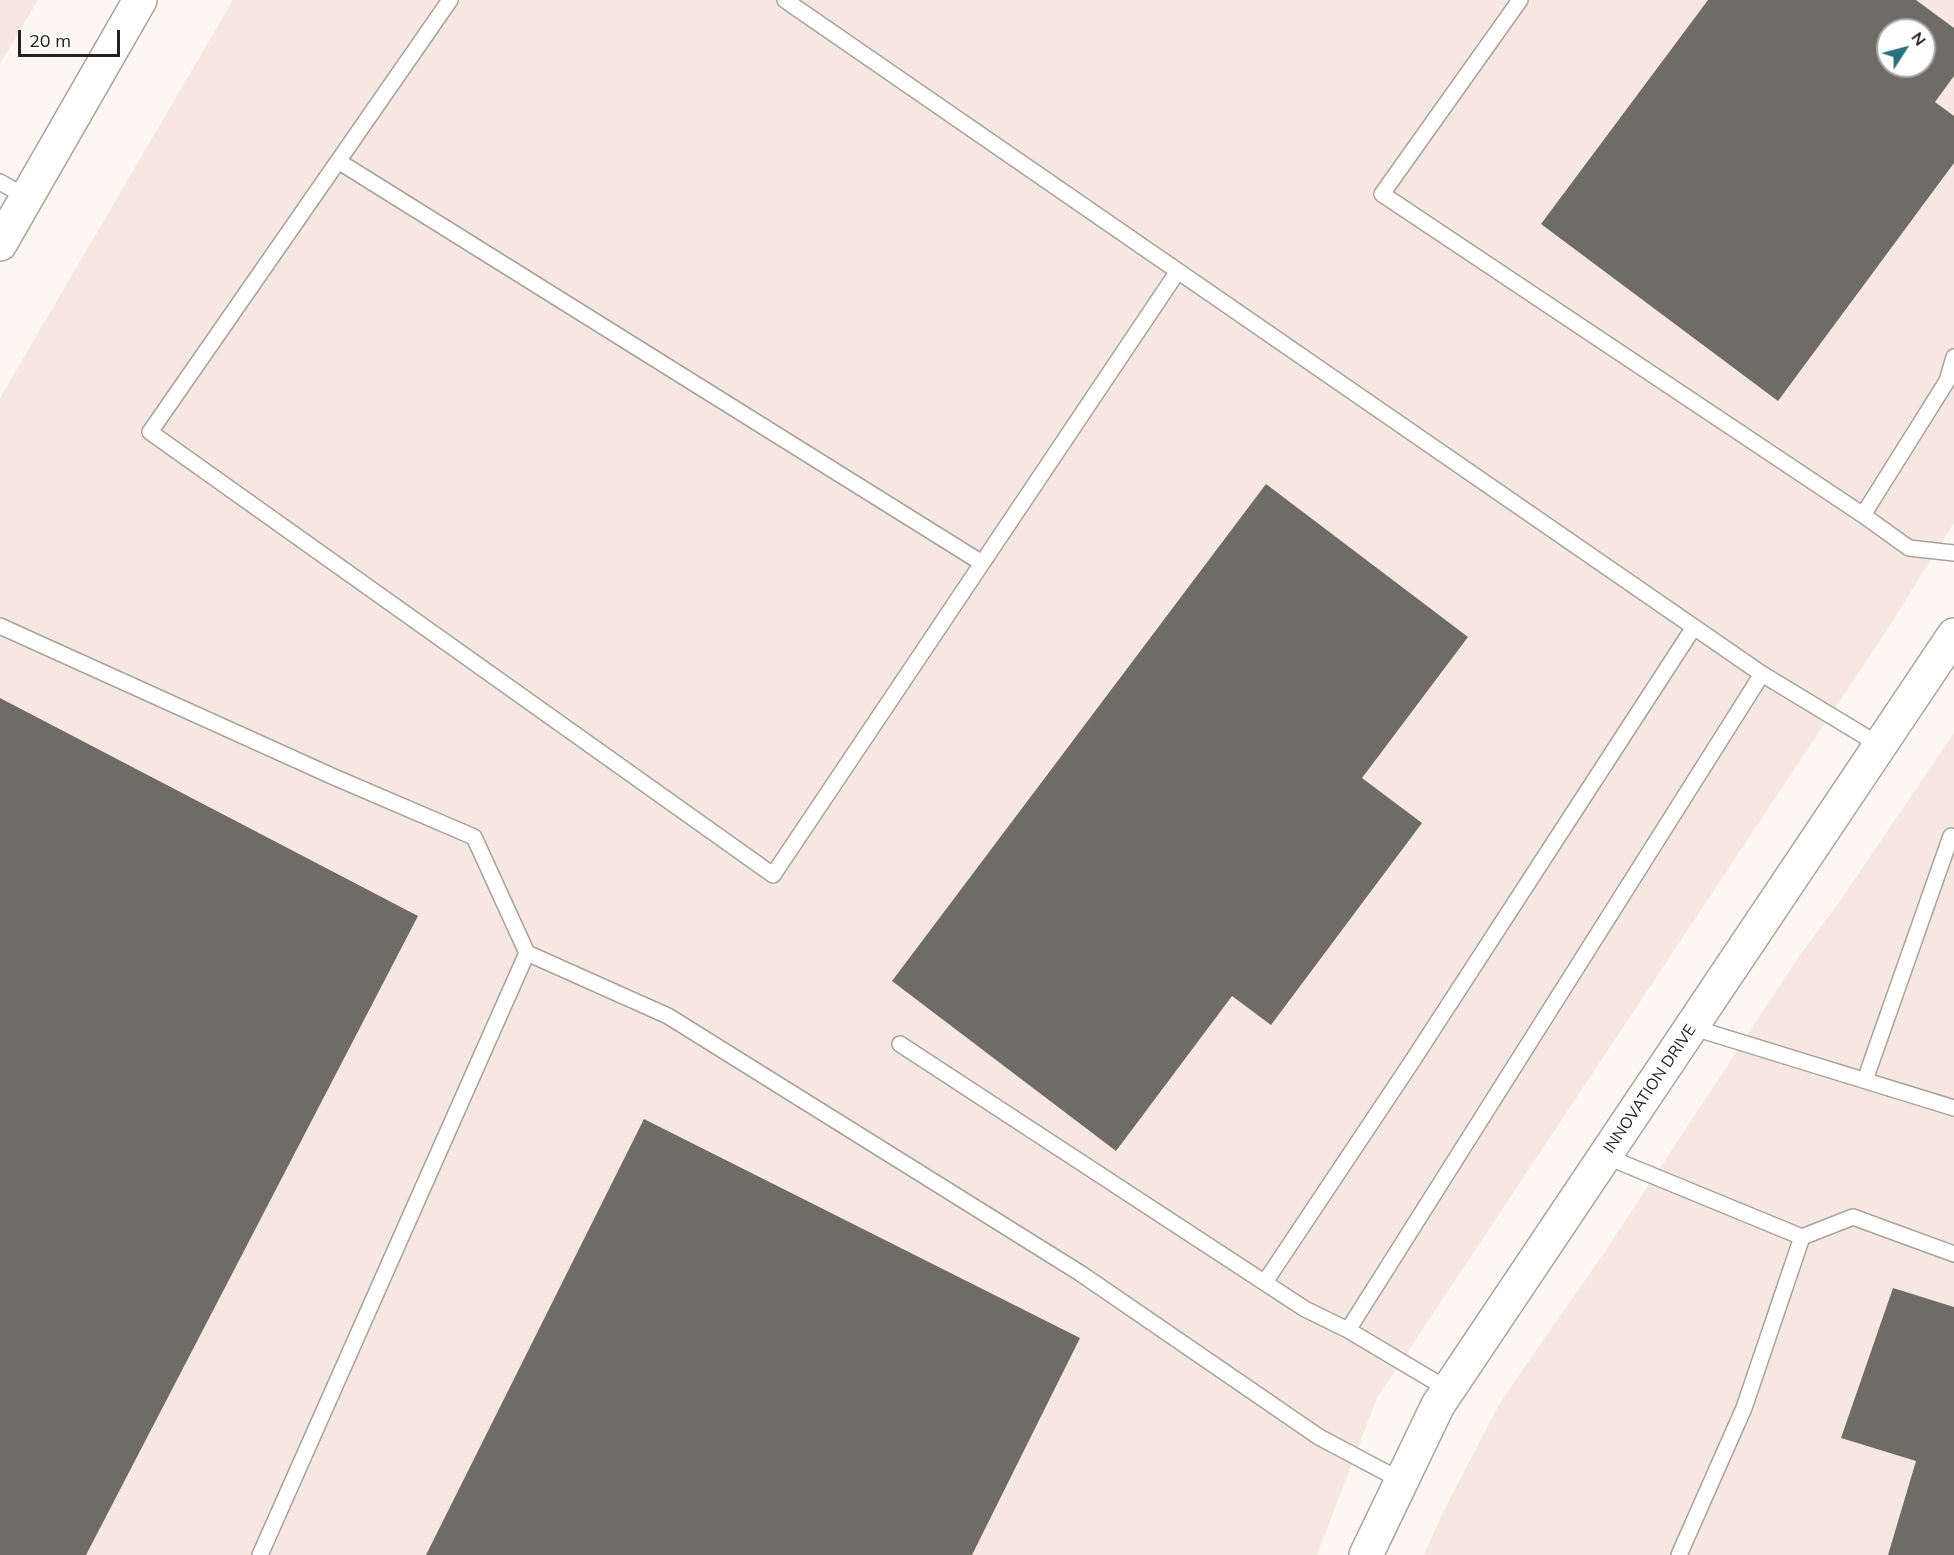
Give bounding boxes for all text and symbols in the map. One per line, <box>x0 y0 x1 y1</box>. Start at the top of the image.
scale bar <box>21 18 123 56</box>
north arrow <box>1876 18 1936 78</box>
text: N <box>1907 28 1931 49</box>
text: 20 m <box>29 29 71 52</box>
street label: INNOVATION DRIVE <box>1600 1021 1700 1157</box>

